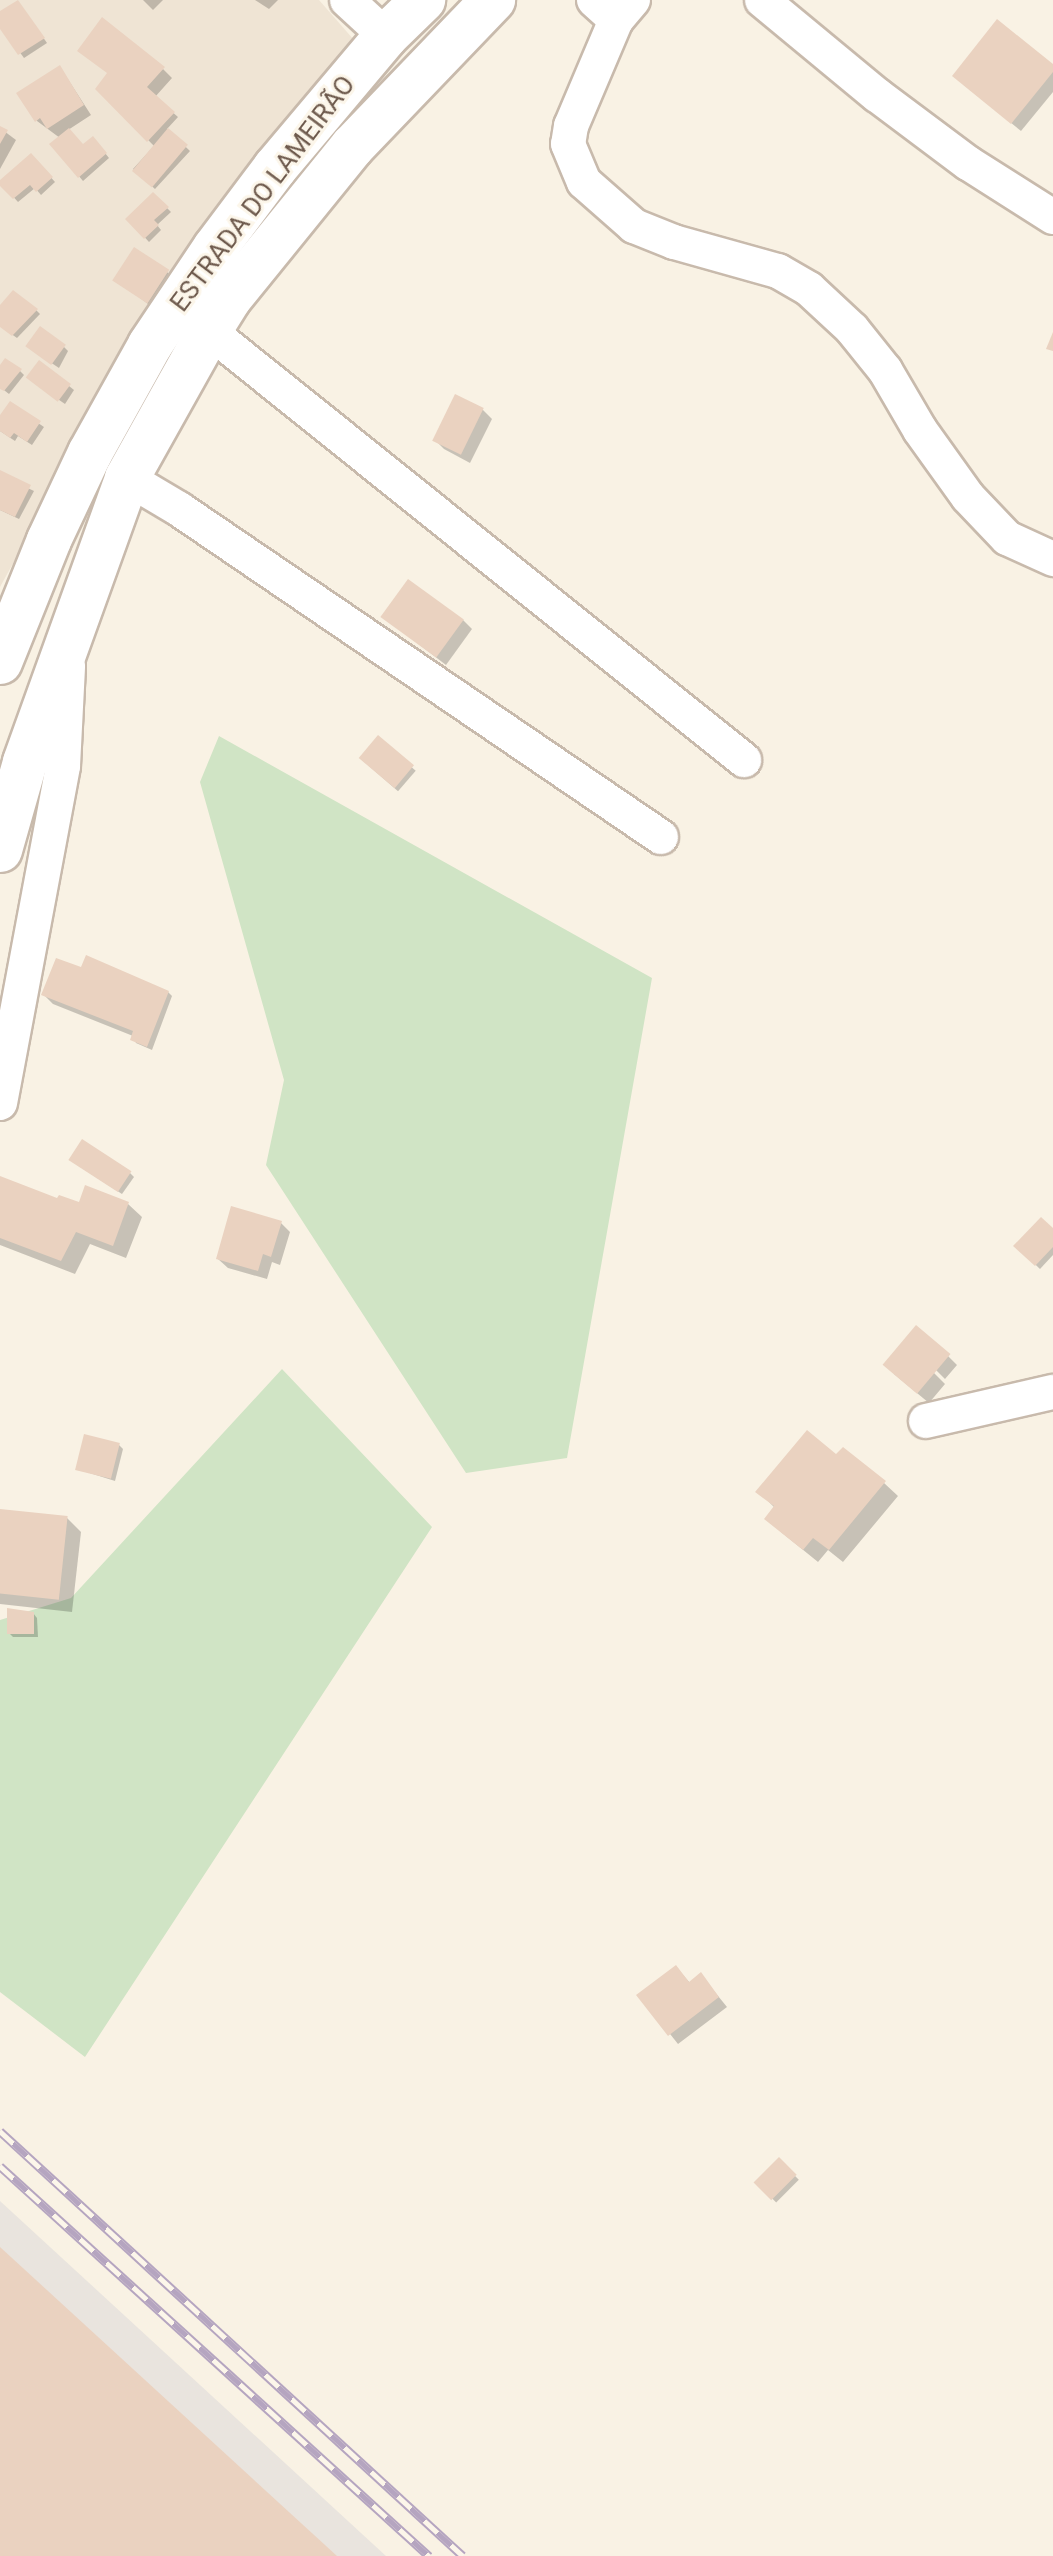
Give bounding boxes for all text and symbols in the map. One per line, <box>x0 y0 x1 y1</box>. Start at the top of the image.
street label: ESTRADA DO LAMEIRÃO <box>164 70 362 318</box>

